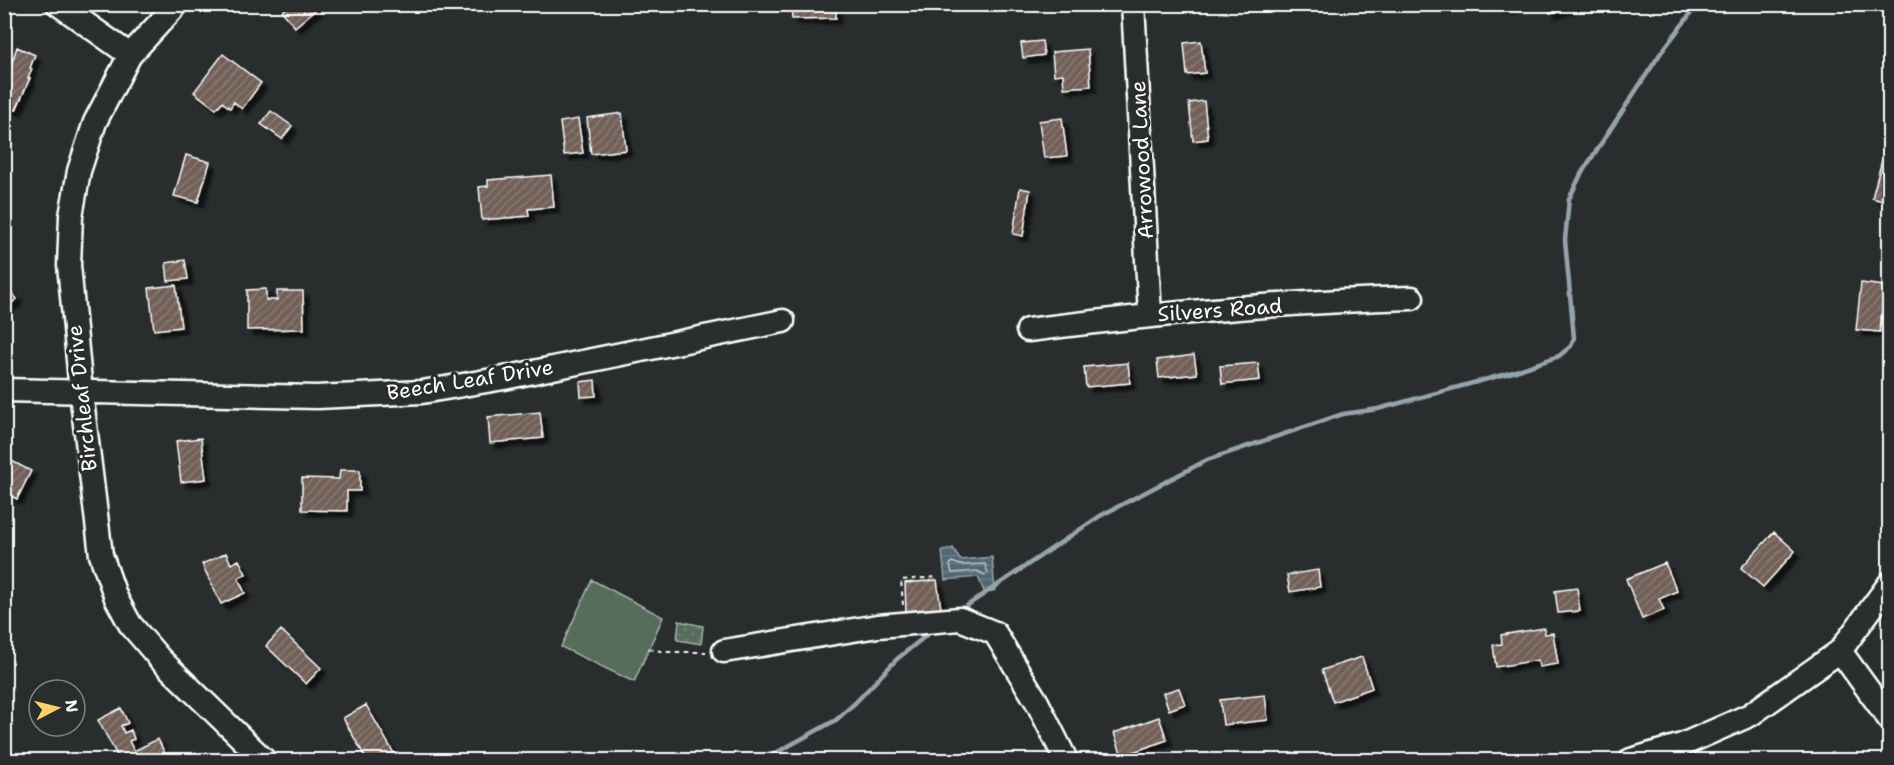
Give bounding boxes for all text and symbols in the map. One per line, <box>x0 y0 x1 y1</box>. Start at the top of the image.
street label: Arrowood Lane <box>1124 80 1160 240</box>
street label: Silvers Road <box>1157 292 1283 328</box>
street label: Birchleaf Drive <box>60 323 104 473</box>
street label: Beech Leaf Drive <box>385 353 555 407</box>
north arrow <box>27 678 87 738</box>
text: N <box>60 699 83 714</box>

